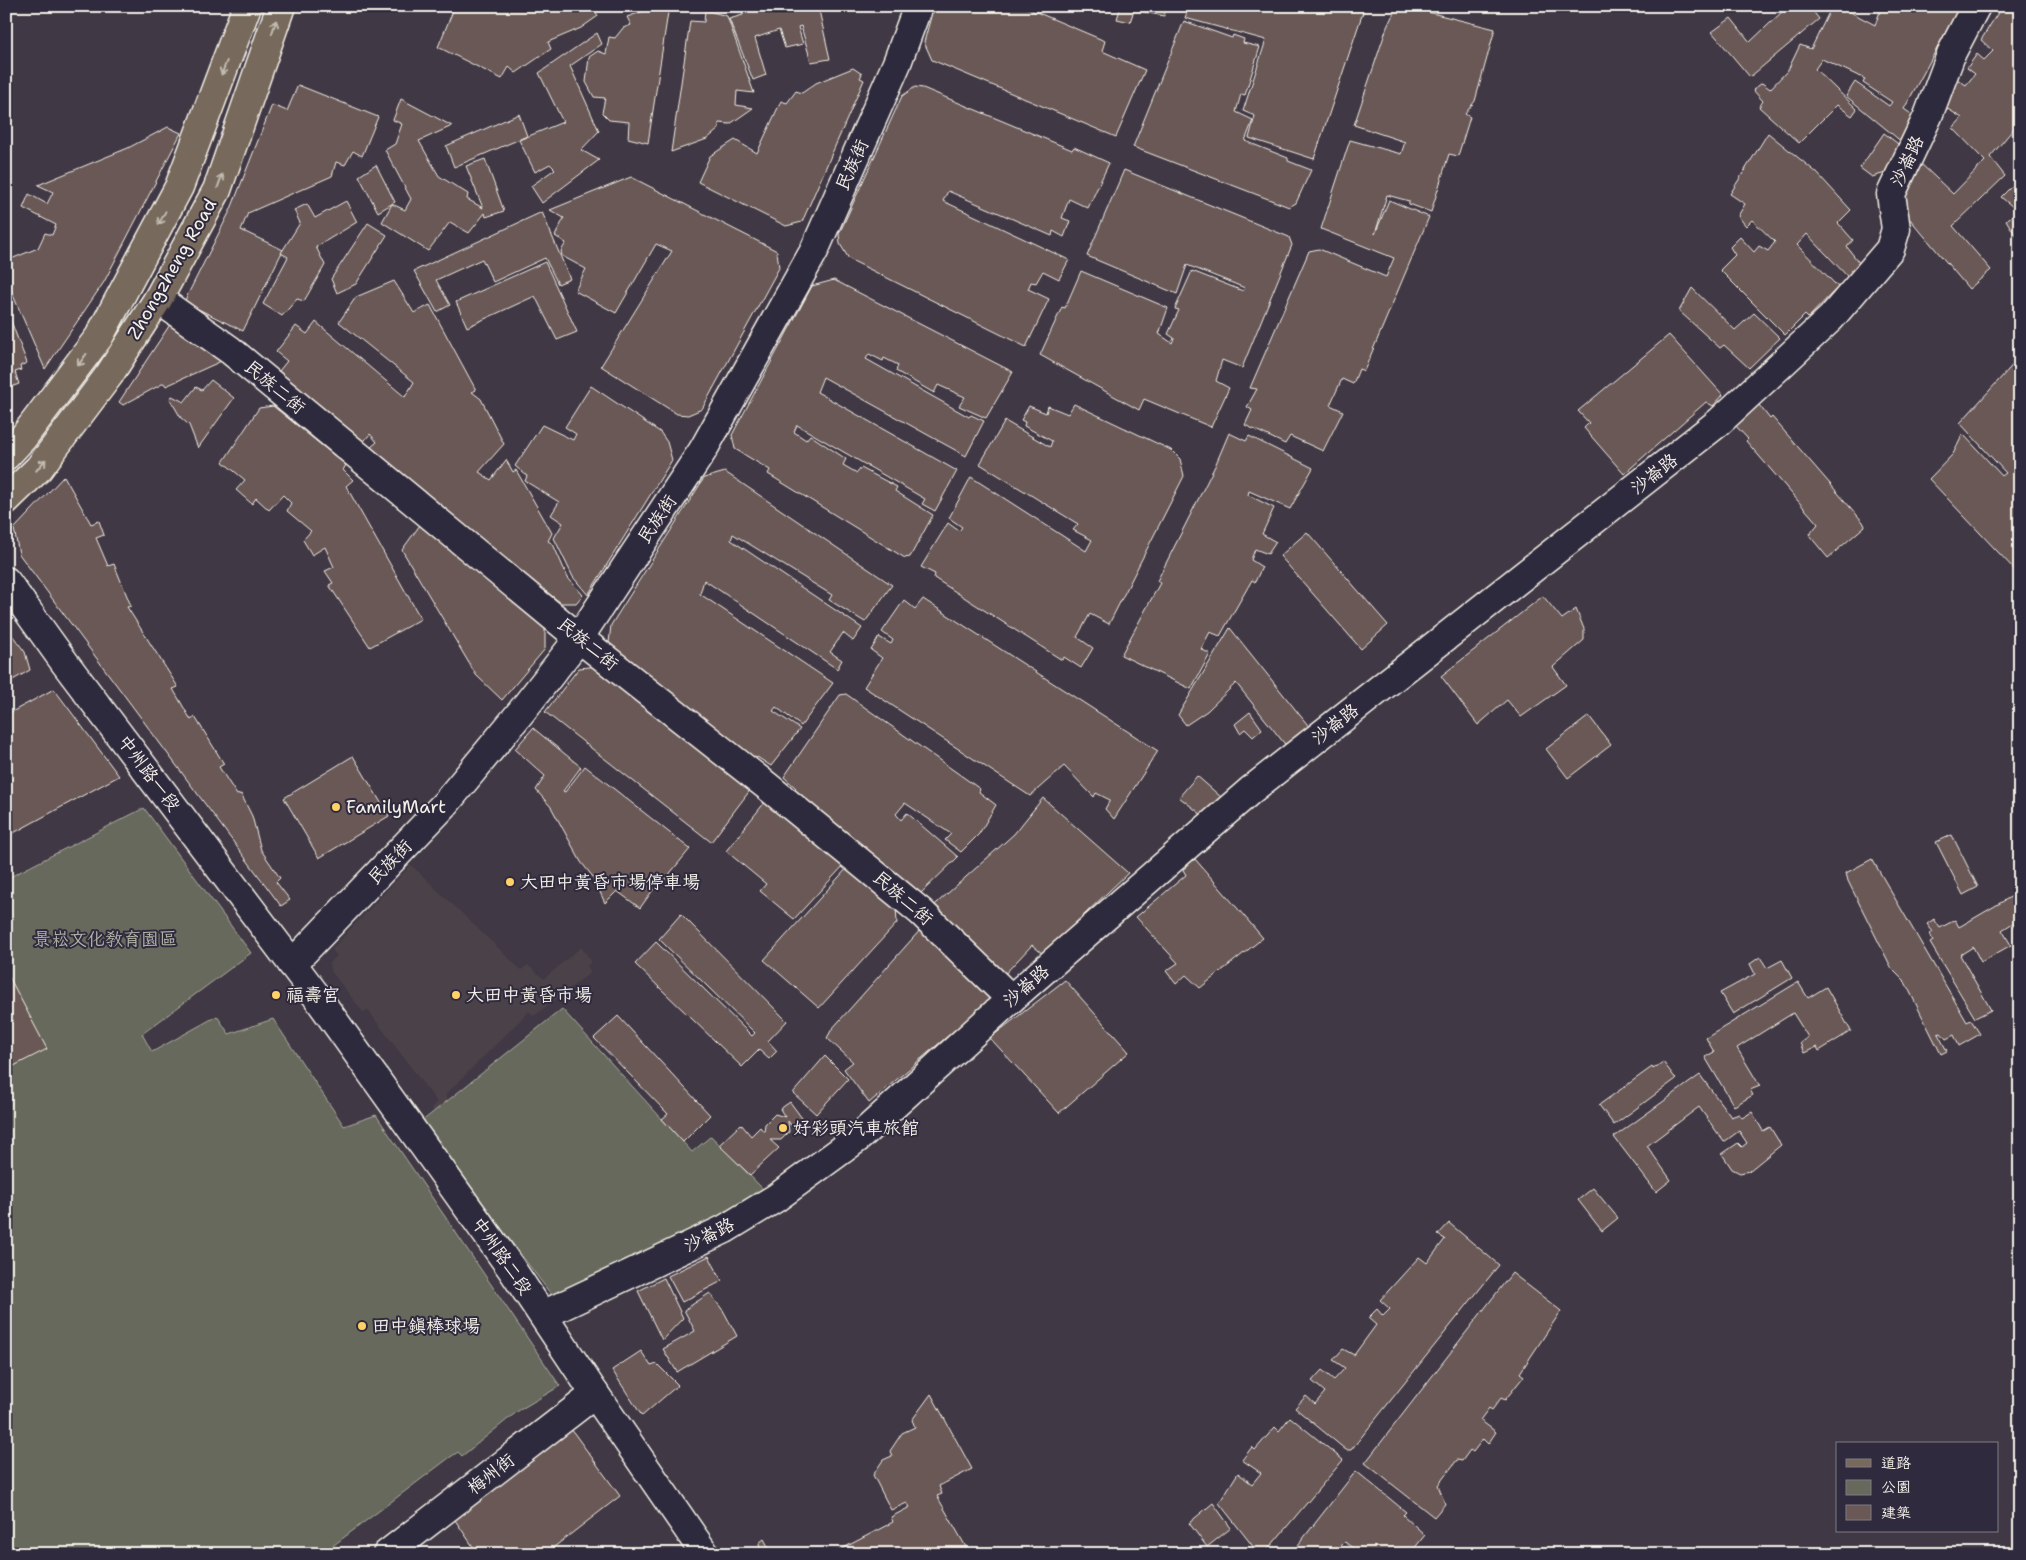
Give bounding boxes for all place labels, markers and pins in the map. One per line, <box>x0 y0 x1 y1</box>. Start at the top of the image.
place label: FamilyMart <box>346 795 446 819</box>
marker: FamilyMart <box>330 801 342 813</box>
place label: 大田中黃昏市場停車場 <box>520 870 700 894</box>
marker: 大田中黃昏市場停車場 <box>504 876 516 888</box>
place label: 福壽宮 <box>286 983 340 1007</box>
place label: 大田中黃昏市場 <box>466 983 592 1007</box>
marker: 福壽宮 <box>270 989 282 1001</box>
marker: 大田中黃昏市場 <box>450 989 462 1001</box>
place label: 好彩頭汽車旅館 <box>793 1116 919 1140</box>
marker: 好彩頭汽車旅館 <box>777 1122 789 1134</box>
place label: 田中鎮棒球場 <box>372 1314 480 1338</box>
marker: 田中鎮棒球場 <box>356 1320 368 1332</box>

